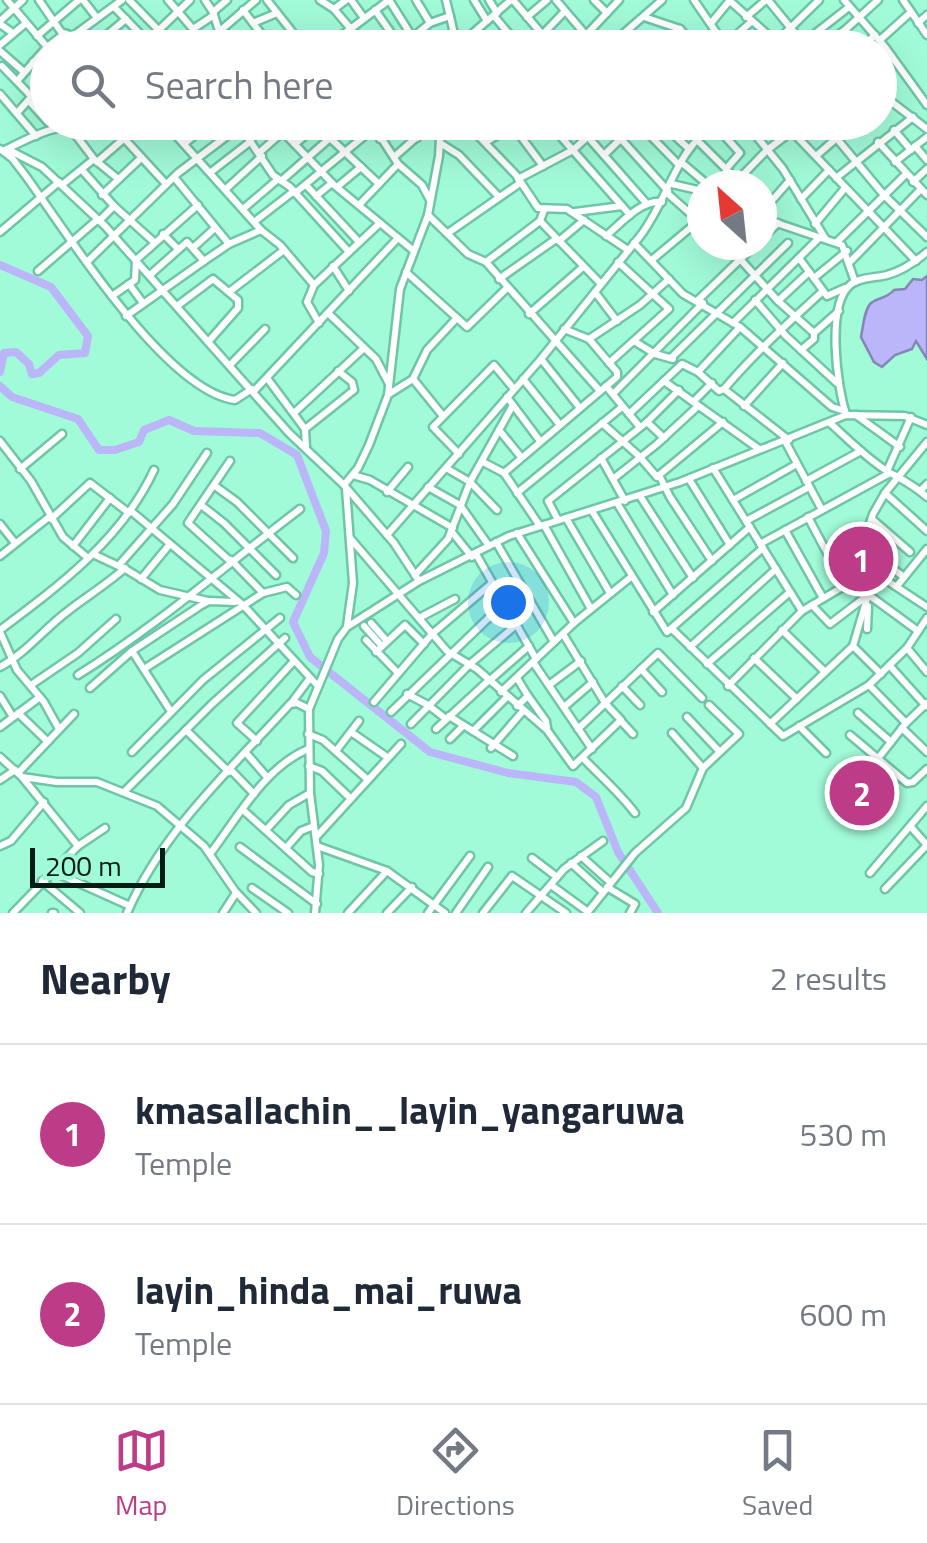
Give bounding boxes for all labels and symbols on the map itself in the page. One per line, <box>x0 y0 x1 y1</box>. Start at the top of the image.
north arrow <box>687 170 777 260</box>
pin: 1 <box>828 522 894 596</box>
your location <box>483 577 534 628</box>
pin: 2 <box>830 756 894 830</box>
scale bar <box>30 843 165 888</box>

